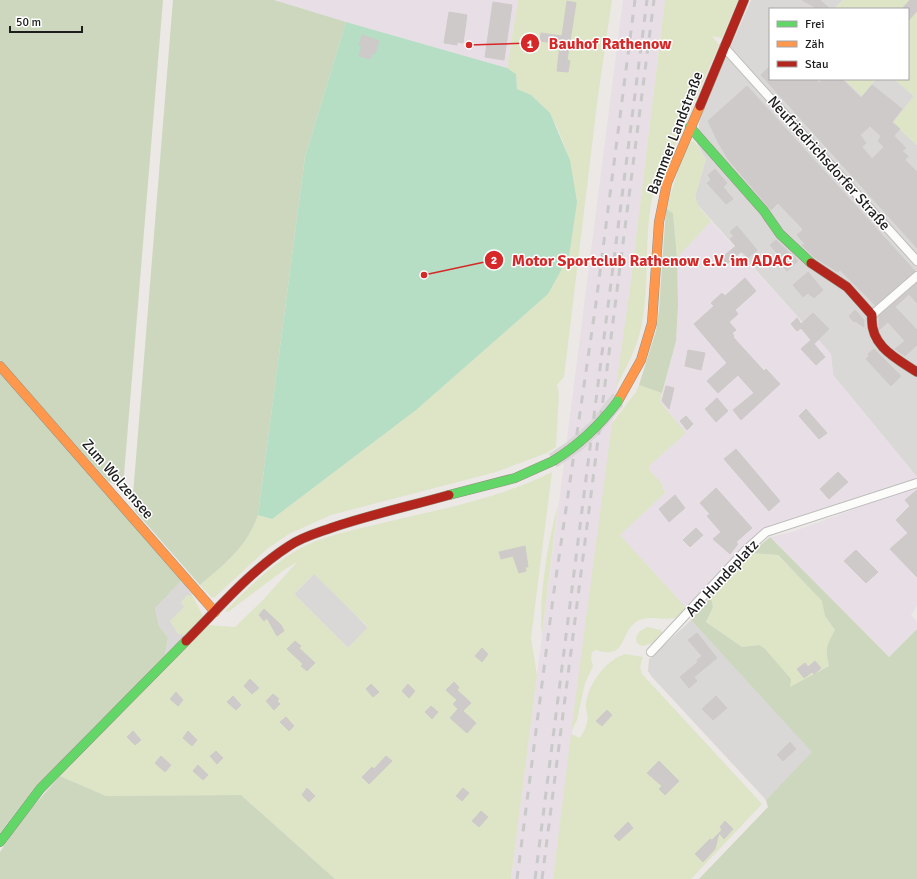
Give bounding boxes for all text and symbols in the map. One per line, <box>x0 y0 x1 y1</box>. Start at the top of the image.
scale bar <box>10 8 82 34</box>
legend <box>769 8 909 80</box>
text: 50 m <box>16 15 41 30</box>
text: Frei <box>805 17 824 32</box>
callout: Bauhof Rathenow <box>520 29 679 57</box>
text: Bauhof Rathenow <box>549 34 672 54</box>
text: 1 <box>527 37 534 52</box>
text: Zäh <box>805 37 824 52</box>
text: Stau <box>805 57 829 72</box>
street label: Bammer Landstraße <box>643 69 707 197</box>
street label: Neufriedrichsdorfer Straße <box>764 92 894 234</box>
callout: Motor Sportclub Rathenow e.V. im ADAC <box>484 246 800 274</box>
text: Motor Sportclub Rathenow e.V. im ADAC <box>512 251 792 271</box>
text: 2 <box>491 253 497 268</box>
street label: Zum Wolzensee <box>78 435 158 523</box>
street label: Am Hundeplatz <box>682 536 762 620</box>

